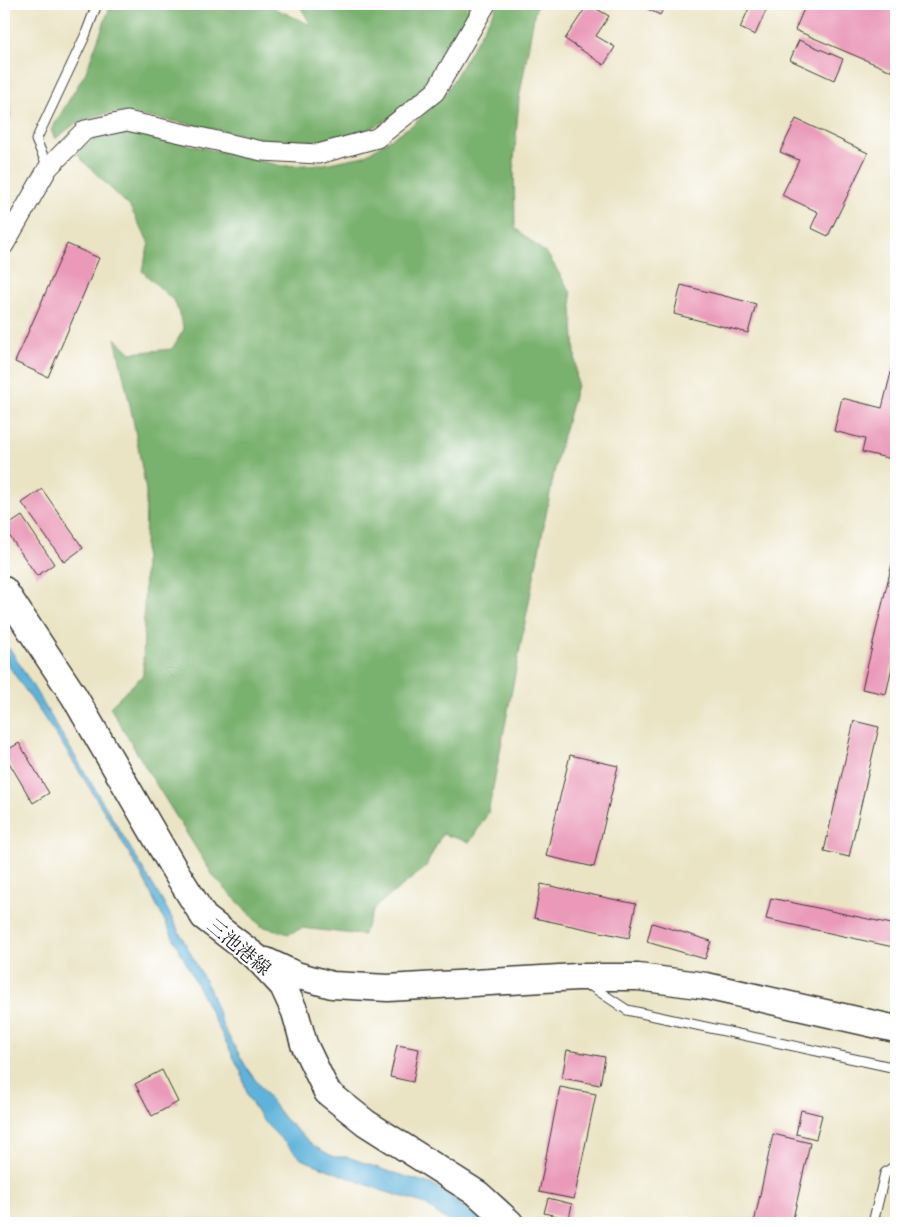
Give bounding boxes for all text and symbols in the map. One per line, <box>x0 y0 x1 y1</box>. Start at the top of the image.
street label: 三池港線 <box>202 913 276 981</box>

